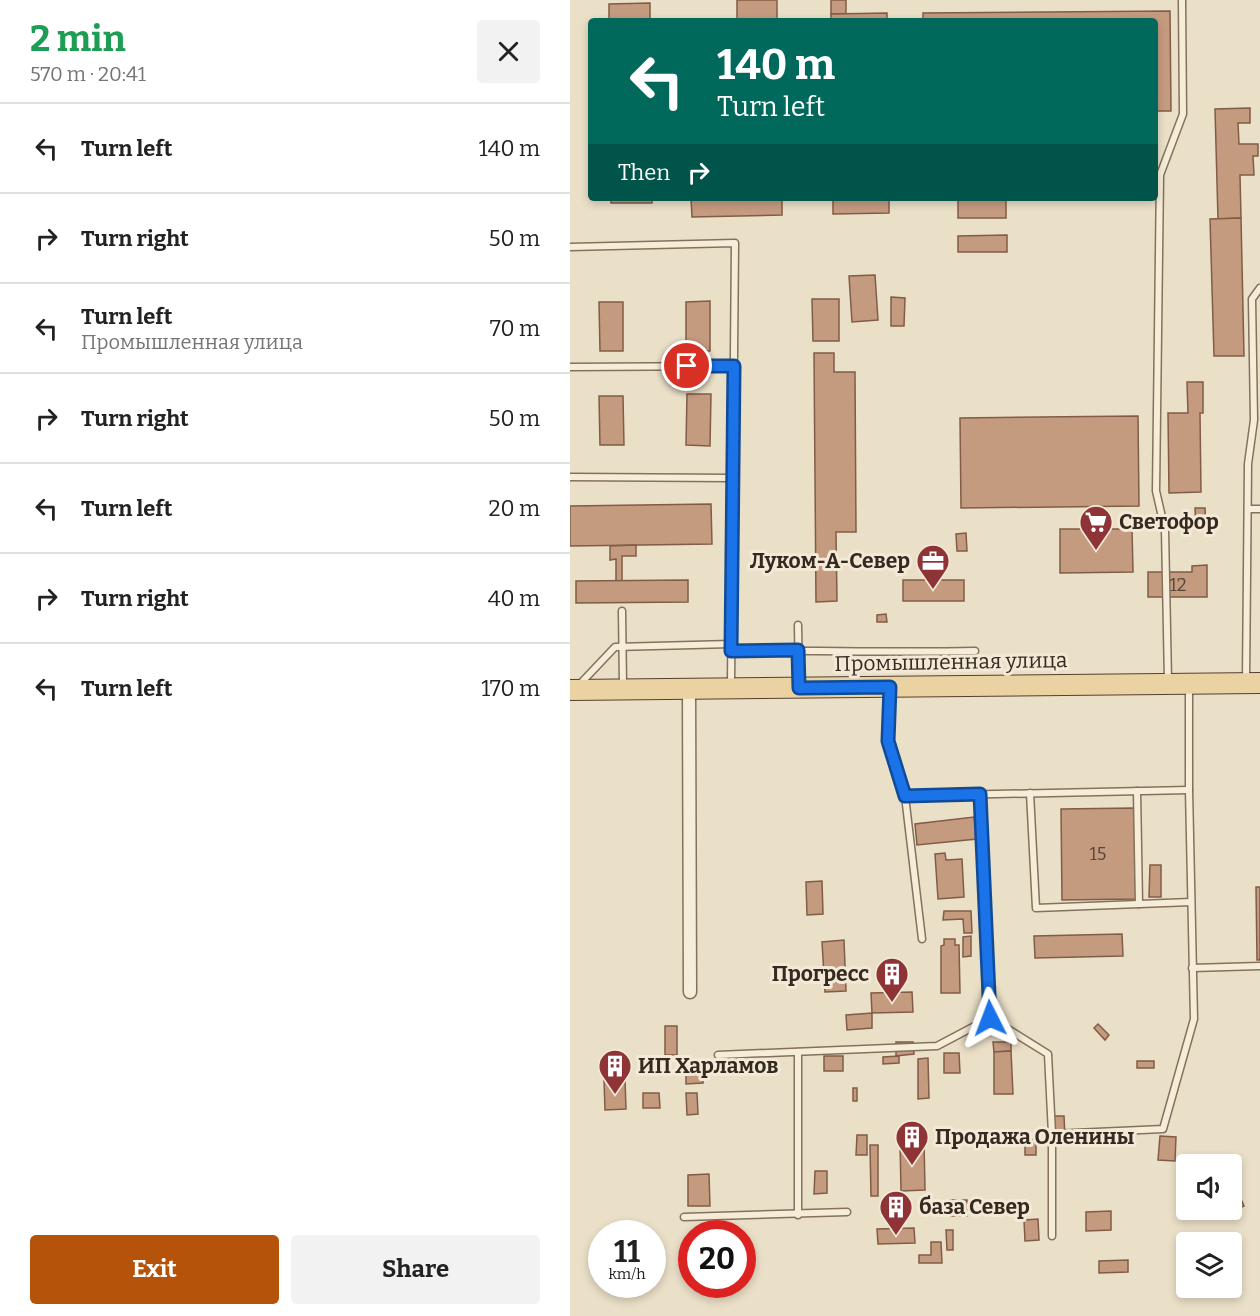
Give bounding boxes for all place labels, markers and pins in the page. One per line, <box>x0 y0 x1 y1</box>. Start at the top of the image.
pin <box>661 340 712 391</box>
supermarket icon: Светофор <box>1078 504 1114 551</box>
place label: Светофор <box>1119 509 1219 535</box>
office icon: Луком-А-Север <box>915 543 951 590</box>
place label: Луком-А-Север <box>750 548 910 574</box>
building icon: Прогресс <box>874 956 910 1003</box>
place label: Прогресс <box>772 961 869 987</box>
building icon: ИП Харламов <box>597 1048 633 1095</box>
place label: ИП Харламов <box>638 1053 778 1079</box>
building icon: Продажа Оленины <box>894 1119 930 1166</box>
place label: Продажа Оленины <box>935 1124 1135 1150</box>
building icon: база Север <box>878 1189 914 1236</box>
place label: база Север <box>919 1194 1030 1220</box>

